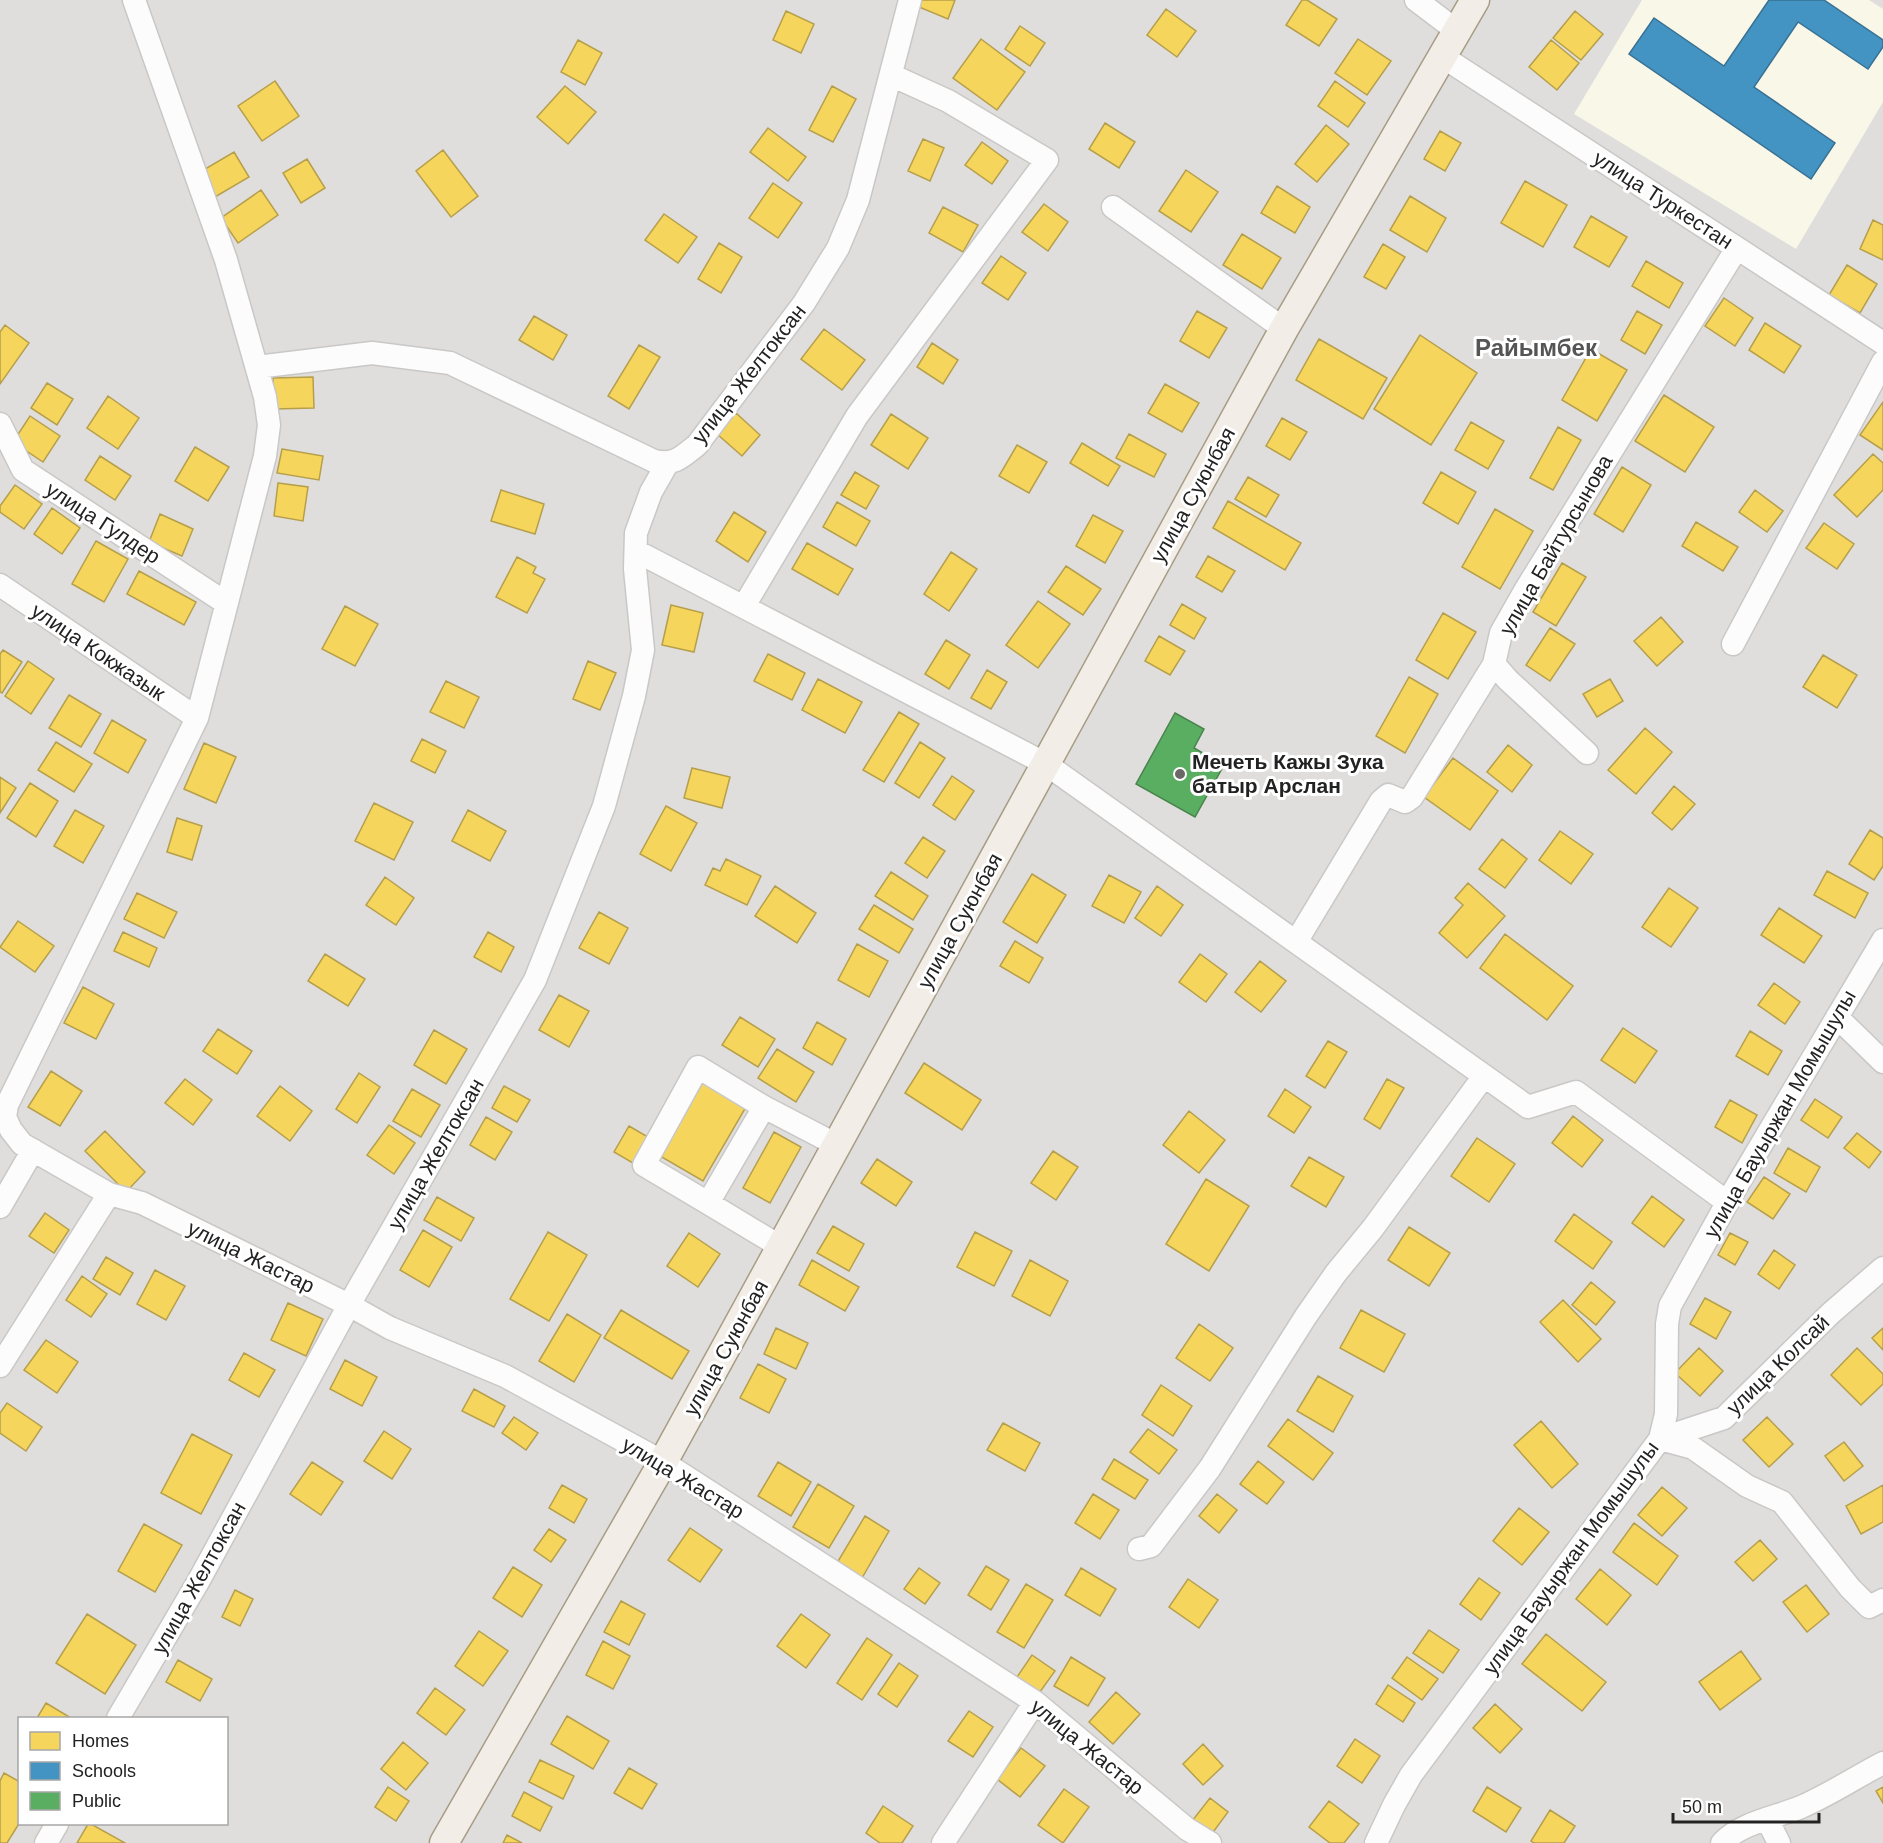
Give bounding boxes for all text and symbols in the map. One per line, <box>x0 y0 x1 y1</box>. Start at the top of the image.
street label: улица Туркестан <box>1589 146 1737 253</box>
street label: улица Желтоксан <box>687 300 810 448</box>
district label: Райымбек <box>1475 334 1598 361</box>
street label: улица Суюнбая <box>1146 423 1239 566</box>
street label: улица Байтурсынова <box>1495 450 1617 639</box>
street label: улица Гулдер <box>42 477 165 568</box>
street label: улица Кокжазык <box>27 598 170 705</box>
place label: Мечеть Кажы Зука батыр Арслан <box>1192 750 1384 797</box>
marker: Мечеть Кажы Зука батыр Арслан <box>1173 767 1187 781</box>
street label: улица Суюнбая <box>913 849 1006 992</box>
street label: улица Бауыржан Момышулы <box>1699 986 1860 1242</box>
street label: улица Желтоксан <box>383 1074 488 1233</box>
street label: улица Жастар <box>184 1216 318 1297</box>
street label: улица Суюнбая <box>679 1276 772 1419</box>
street label: улица Колсай <box>1722 1310 1834 1419</box>
street label: улица Жастар <box>618 1432 748 1523</box>
street label: улица Бауыржан Момышулы <box>1478 1437 1663 1679</box>
street label: улица Желтоксан <box>147 1498 250 1658</box>
street label: улица Жастар <box>1026 1694 1148 1799</box>
legend <box>18 1717 228 1825</box>
text: Homes <box>72 1731 129 1751</box>
text: Schools <box>72 1761 136 1781</box>
scale bar <box>1673 1786 1818 1824</box>
text: Public <box>72 1791 121 1811</box>
text: 50 m <box>1682 1797 1722 1817</box>

